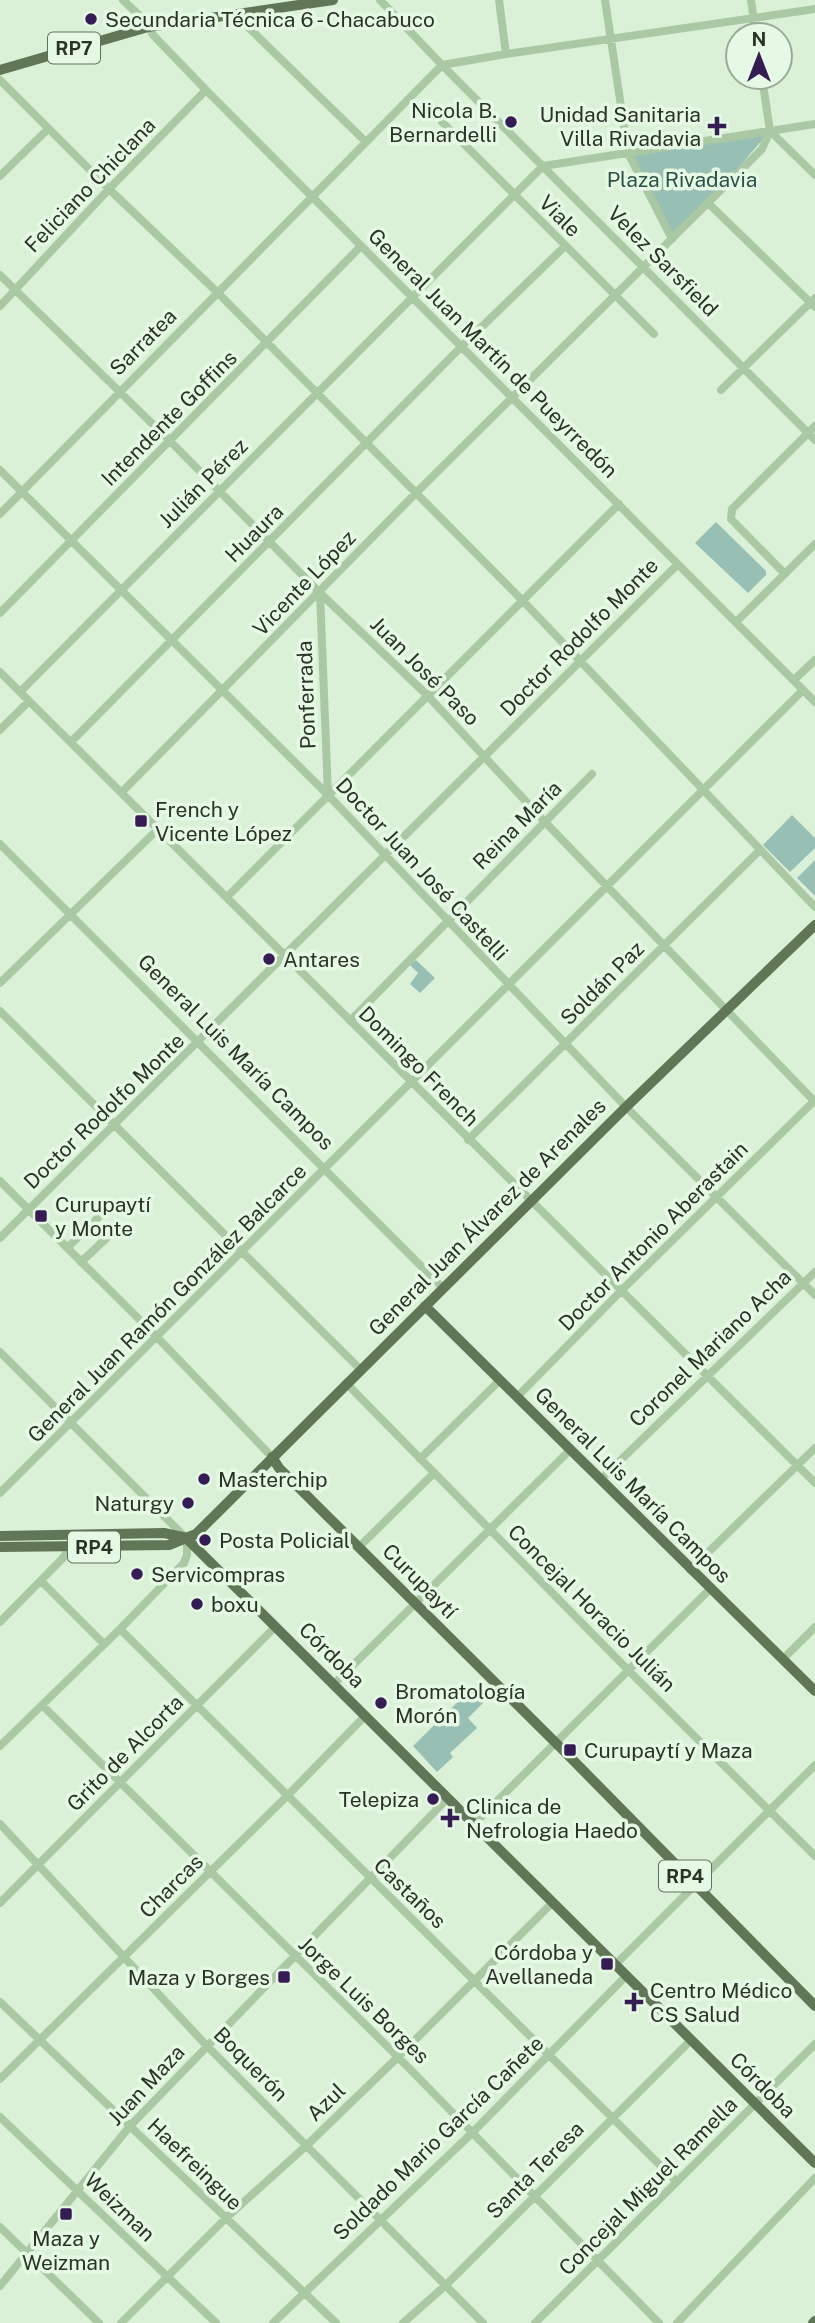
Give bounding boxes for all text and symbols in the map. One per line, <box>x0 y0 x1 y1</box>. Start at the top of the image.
place label: Secundaria Técnica 6 - Chacabuco <box>105 7 435 32</box>
marker: Secundaria Técnica 6 - Chacabuco <box>83 11 99 27</box>
north arrow <box>724 21 794 91</box>
text: N <box>752 28 766 50</box>
road number: RP7 <box>48 32 100 64</box>
place label: Nicola B. Bernardelli <box>389 98 497 147</box>
place label: Unidad Sanitaria Villa Rivadavia <box>540 102 701 151</box>
street label: Feliciano Chiclana <box>19 113 161 257</box>
marker: Nicola B. Bernardelli <box>503 114 519 130</box>
marker: Unidad Sanitaria Villa Rivadavia <box>707 116 727 136</box>
park label: Plaza Rivadavia <box>607 167 757 192</box>
street label: Viale <box>534 190 586 242</box>
street label: Velez Sarsfield <box>603 201 723 321</box>
street label: General Juan Martín de Pueyrredón <box>363 223 623 483</box>
street label: Sarratea <box>104 303 182 381</box>
street label: Intendente Goffins <box>96 345 242 491</box>
street label: Julián Pérez <box>153 433 253 533</box>
street label: Huaura <box>220 499 288 567</box>
street label: Vicente López <box>247 525 361 641</box>
street label: Doctor Rodolfo Monte <box>495 553 663 721</box>
street label: Juan José Paso <box>365 611 485 731</box>
street label: Ponferrada <box>292 640 320 750</box>
street label: Doctor Juan José Castelli <box>331 773 513 965</box>
street label: Reina María <box>468 776 566 874</box>
place label: French y Vicente López <box>155 797 292 846</box>
marker: French y Vicente López <box>133 813 149 829</box>
street label: Soldán Paz <box>555 936 649 1030</box>
place label: Antares <box>283 947 360 972</box>
street label: General Luis María Campos <box>133 949 339 1155</box>
marker: Antares <box>261 951 277 967</box>
street label: Domingo French <box>354 1001 484 1131</box>
street label: Doctor Rodolfo Monte <box>19 1028 189 1194</box>
street label: General Juan Álvarez de Arenales <box>363 1093 611 1341</box>
street label: Doctor Antonio Aberastain <box>553 1136 753 1336</box>
street label: General Juan Ramón González Balcarce <box>22 1158 312 1448</box>
place label: Curupaytí y Monte <box>55 1192 151 1241</box>
marker: Curupaytí y Monte <box>33 1208 49 1224</box>
street label: Coronel Mariano Acha <box>624 1264 796 1432</box>
street label: General Luis María Campos <box>530 1382 736 1588</box>
place label: Masterchip <box>218 1467 327 1492</box>
marker: Masterchip <box>196 1471 212 1487</box>
place label: Naturgy <box>95 1491 174 1516</box>
marker: Naturgy <box>180 1495 196 1511</box>
street label: Concejal Horacio Julián <box>503 1519 681 1697</box>
place label: Posta Policial <box>219 1528 350 1553</box>
road number: RP4 <box>68 1532 120 1562</box>
marker: Posta Policial <box>197 1532 213 1548</box>
street label: Curupaytí <box>377 1538 463 1624</box>
place label: Servicompras <box>151 1562 285 1587</box>
marker: Servicompras <box>129 1566 145 1582</box>
place label: boxu <box>211 1592 259 1617</box>
marker: boxu <box>189 1596 205 1612</box>
street label: Córdoba <box>294 1617 370 1693</box>
place label: Bromatología Morón <box>395 1679 525 1728</box>
street label: Grito de Alcorta <box>62 1690 188 1816</box>
marker: Bromatología Morón <box>373 1695 389 1711</box>
place label: Curupaytí y Maza <box>584 1738 753 1763</box>
marker: Curupaytí y Maza <box>562 1742 578 1758</box>
place label: Telepiza <box>339 1787 419 1812</box>
marker: Telepiza <box>425 1791 441 1807</box>
place label: Clinica de Nefrologia Haedo <box>466 1794 638 1843</box>
marker: Clinica de Nefrologia Haedo <box>440 1808 460 1828</box>
street label: Charcas <box>134 1849 208 1923</box>
street label: Castaños <box>369 1853 451 1933</box>
road number: RP4 <box>659 1860 711 1892</box>
street label: Jorge Luis Borges <box>293 1931 435 2069</box>
place label: Córdoba y Avellaneda <box>485 1940 593 1989</box>
marker: Córdoba y Avellaneda <box>599 1956 615 1972</box>
place label: Maza y Borges <box>128 1965 270 1990</box>
marker: Maza y Borges <box>276 1969 292 1985</box>
place label: Centro Médico CS Salud <box>650 1978 792 2027</box>
marker: Centro Médico CS Salud <box>624 1992 644 2012</box>
street label: Boquerón <box>209 2022 293 2106</box>
street label: Soldado Mario García Cañete <box>328 2031 548 2245</box>
street label: Juan Maza <box>102 2040 190 2130</box>
street label: Córdoba <box>725 2047 801 2123</box>
street label: Azul <box>302 2078 350 2126</box>
street label: Concejal Miguel Ramella <box>554 2092 742 2280</box>
street label: Haefreingue <box>143 2113 247 2215</box>
street label: Santa Teresa <box>481 2116 589 2224</box>
street label: Weizman <box>80 2167 160 2247</box>
marker: Maza y Weizman <box>58 2206 74 2222</box>
place label: Maza y Weizman <box>22 2226 110 2275</box>

